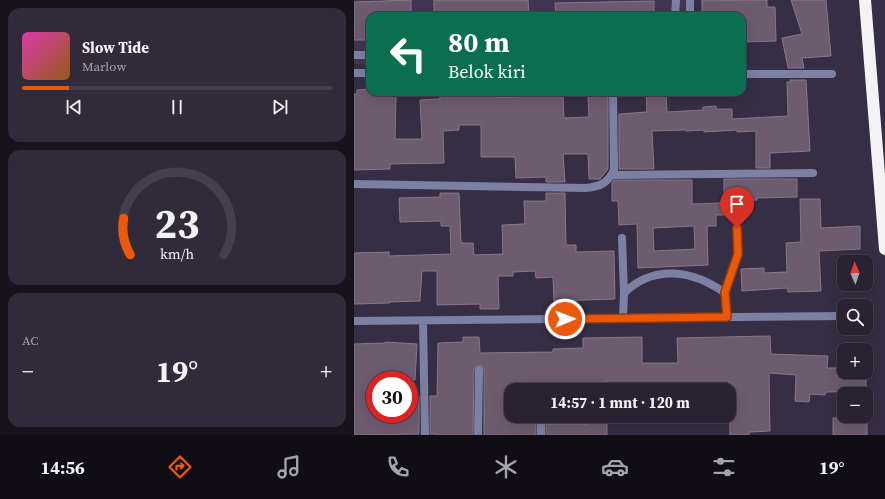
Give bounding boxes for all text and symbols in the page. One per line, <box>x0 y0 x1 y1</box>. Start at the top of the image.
text: 80 m <box>448 23 510 61</box>
icon: left <box>382 28 434 80</box>
text: Slow Tide <box>82 37 149 58</box>
text: Marlow <box>82 58 126 75</box>
text: Belok kiri <box>448 59 526 84</box>
icon: previous <box>63 96 85 118</box>
icon: pause <box>166 96 188 118</box>
icon: next <box>269 96 291 118</box>
pin <box>720 187 754 228</box>
icon: arrive <box>726 193 748 215</box>
text: 23 <box>154 195 200 252</box>
text: km/h <box>160 244 194 264</box>
north arrow <box>837 255 873 291</box>
map controls <box>837 255 873 423</box>
position arrow <box>544 298 586 340</box>
button: search <box>837 299 873 335</box>
text: AC <box>22 332 38 349</box>
button: + <box>837 343 873 379</box>
text: 19° <box>156 351 198 392</box>
text: − <box>22 356 34 386</box>
text: + <box>320 356 332 386</box>
speed limit sign: 30 <box>366 371 418 423</box>
button: − <box>837 387 873 423</box>
text: 14:57 · 1 mnt · 120 m <box>550 392 690 413</box>
icon: directions <box>166 453 194 481</box>
icon: music <box>275 453 303 481</box>
icon: phone <box>384 453 412 481</box>
icon: climate <box>492 453 520 481</box>
icon: car <box>601 453 629 481</box>
icon: filters <box>710 453 738 481</box>
text: 14:56 <box>40 455 85 480</box>
text: 19° <box>819 455 845 480</box>

